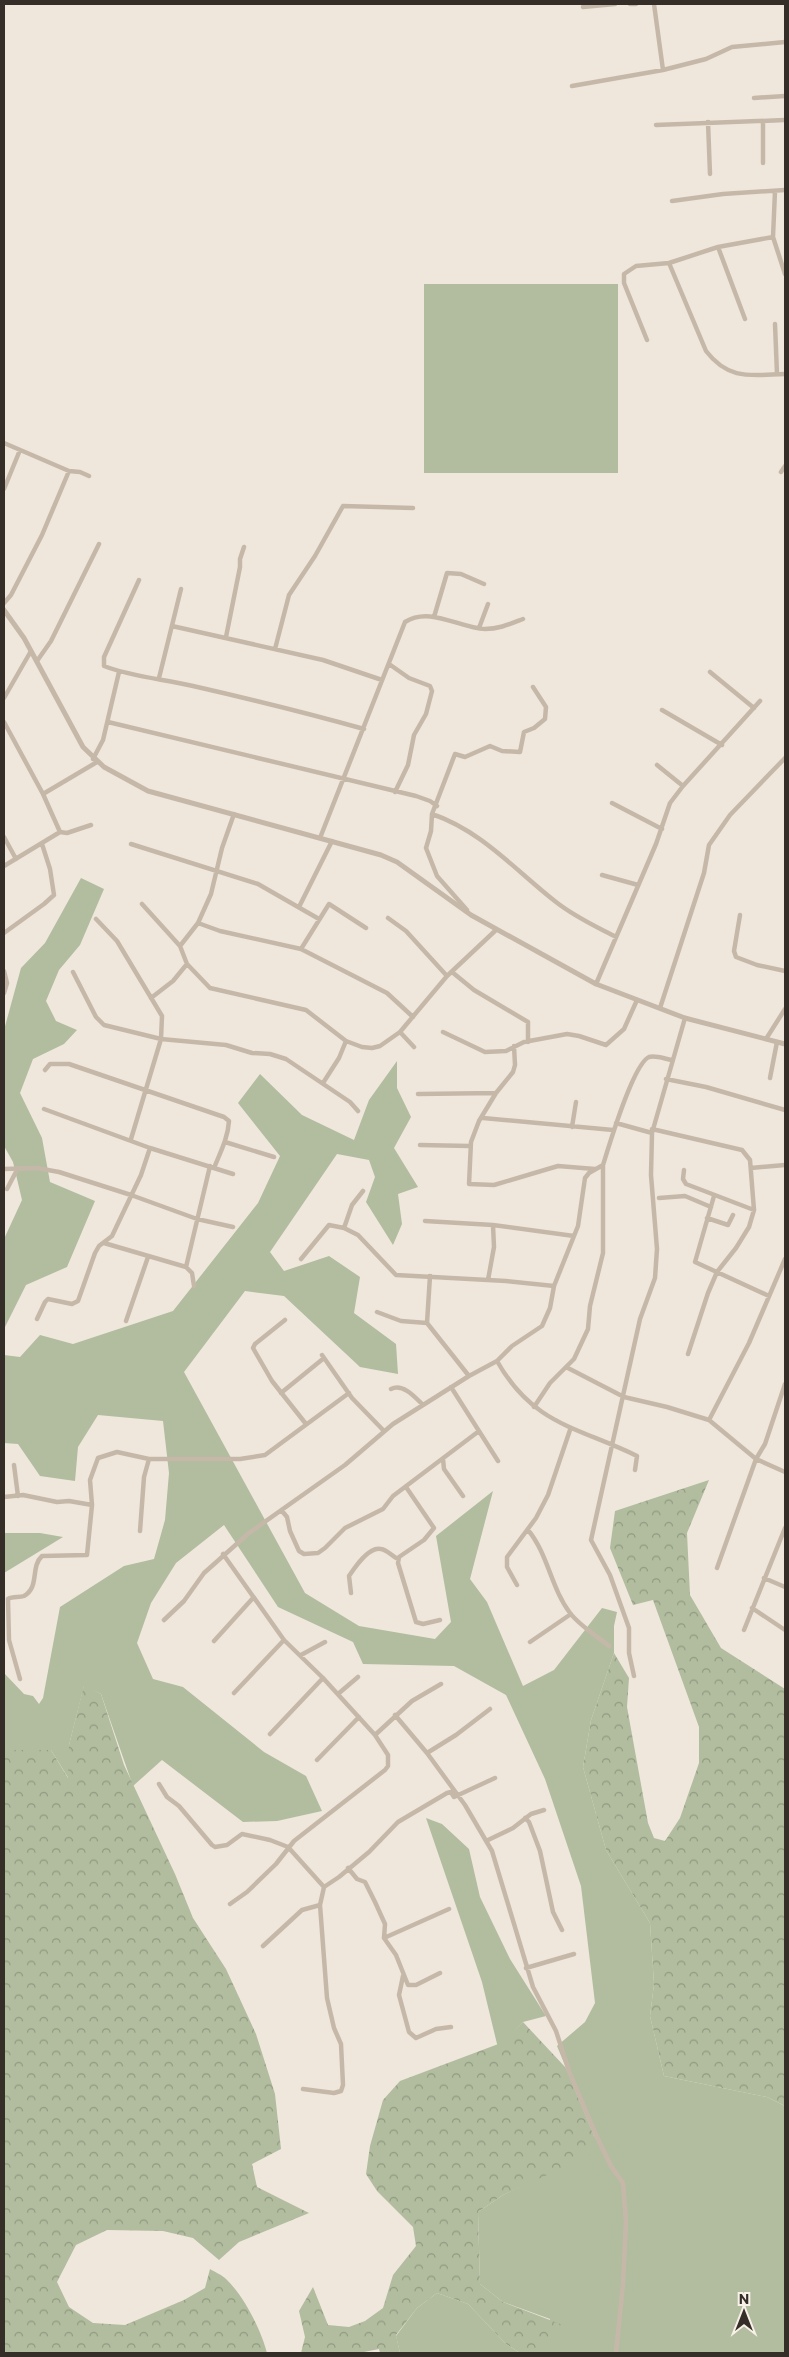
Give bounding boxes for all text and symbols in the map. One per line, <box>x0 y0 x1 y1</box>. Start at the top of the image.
north arrow <box>719 2287 769 2337</box>
text: N <box>739 2290 749 2307</box>

